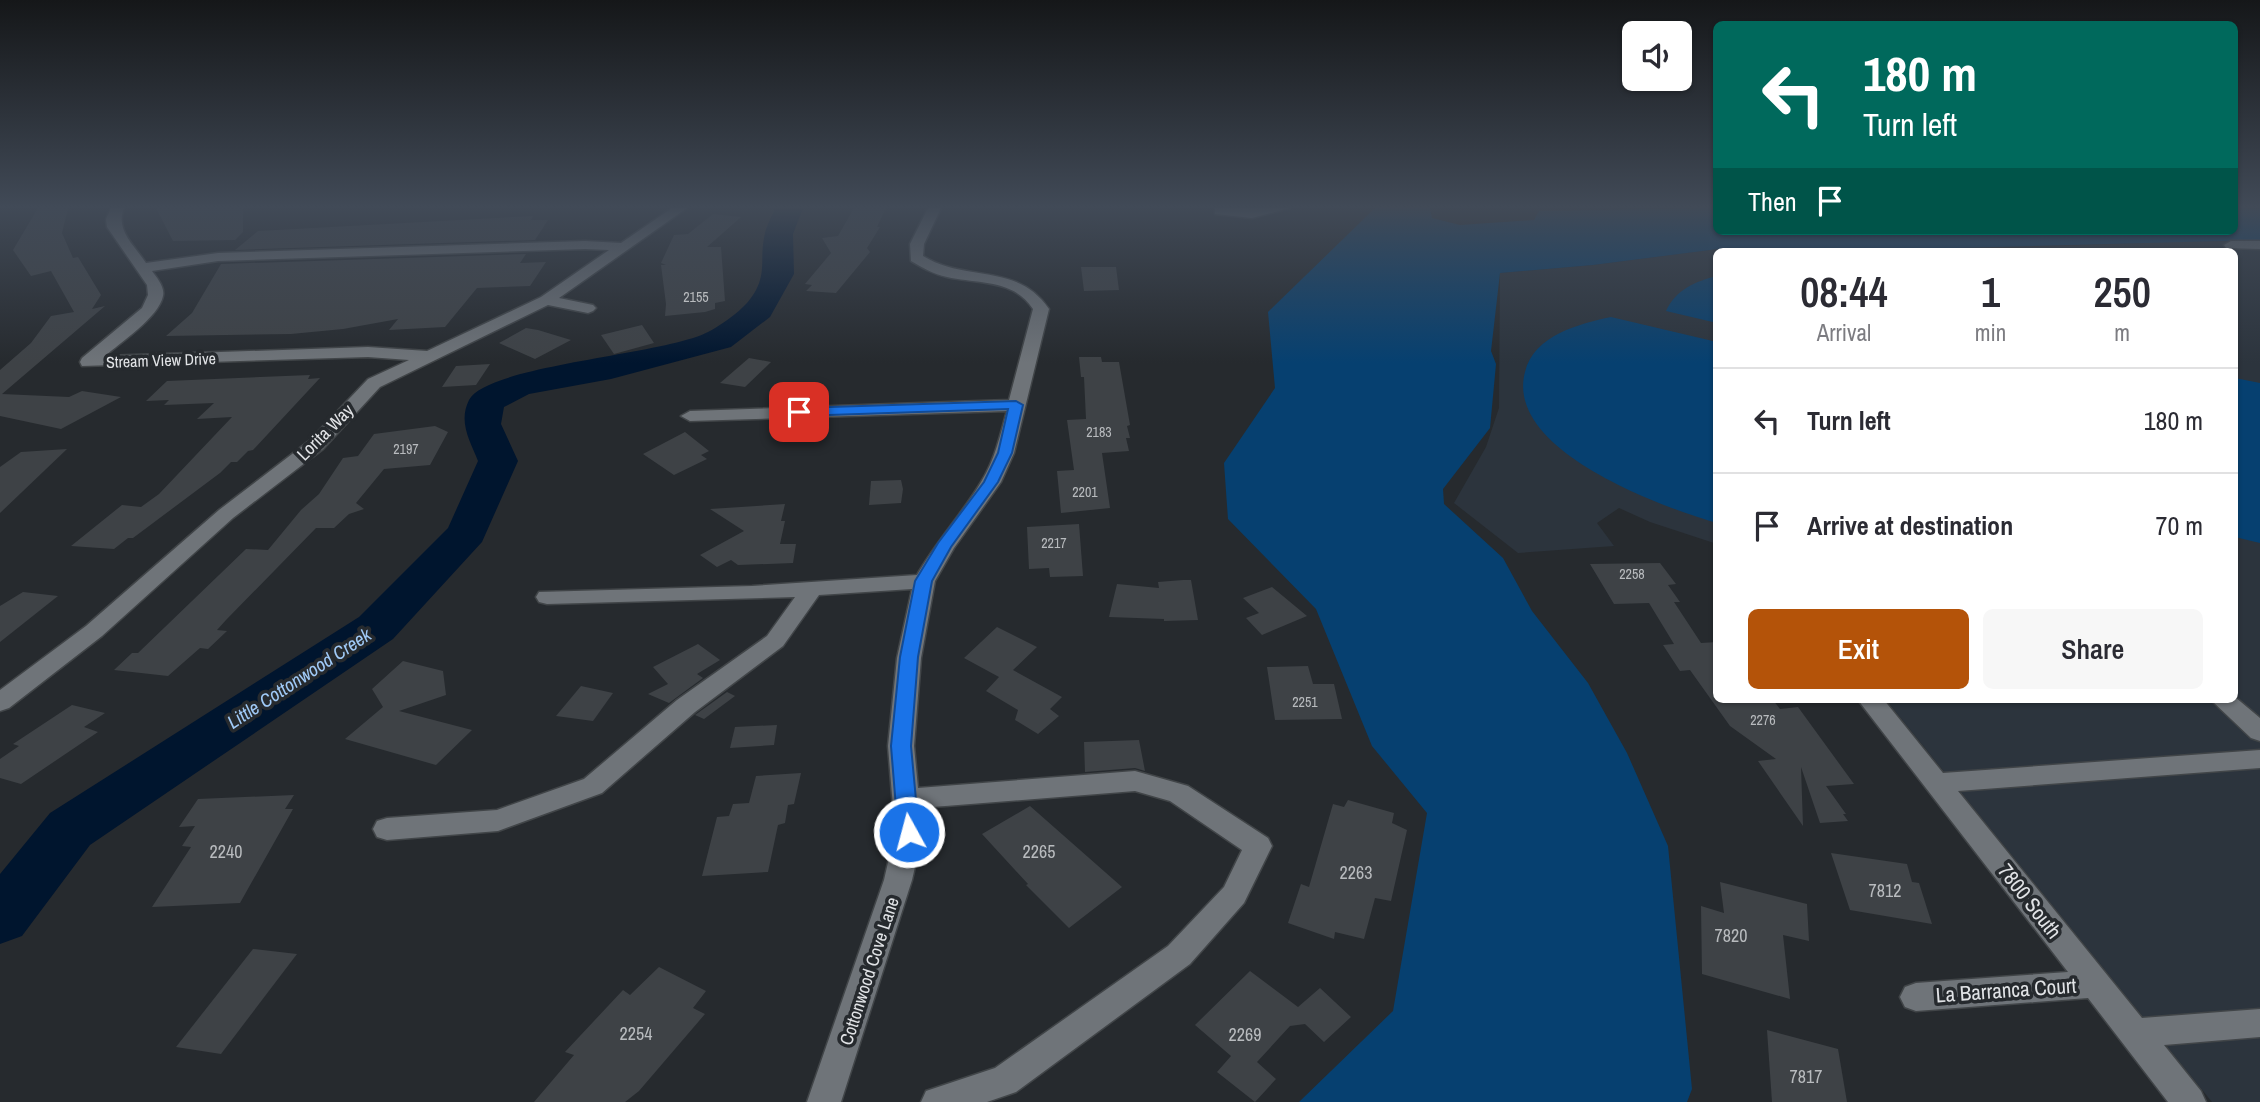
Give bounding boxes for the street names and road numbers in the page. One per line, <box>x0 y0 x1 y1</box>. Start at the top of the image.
street label: Stream View Drive <box>106 347 216 373</box>
street label: Lorita Way <box>291 398 359 466</box>
street label: 7800 South <box>1991 857 2069 945</box>
street label: Cottonwood Cove Lane <box>833 894 905 1048</box>
street label: La Barranca Court <box>1935 971 2077 1009</box>

